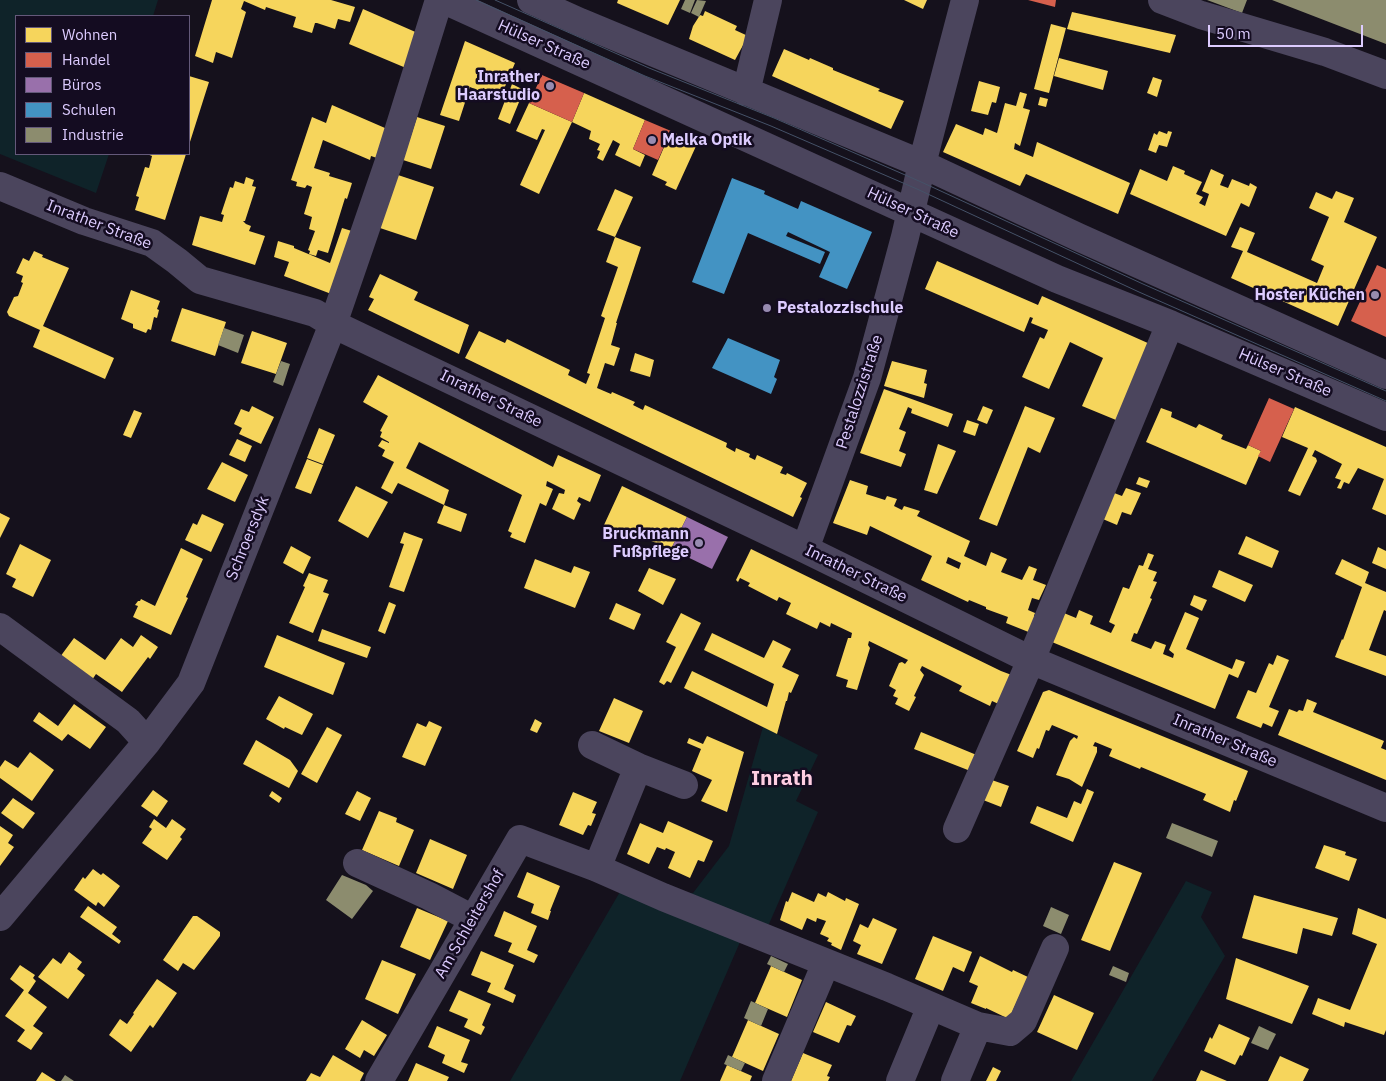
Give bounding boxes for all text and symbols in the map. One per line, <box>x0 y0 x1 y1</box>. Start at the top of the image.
legend <box>15 15 190 155</box>
scale bar <box>1211 15 1366 47</box>
street label: Hülser Straße <box>495 16 593 74</box>
text: 50 m <box>1216 24 1251 43</box>
text: Wohnen <box>62 25 117 44</box>
text: Handel <box>62 50 110 69</box>
place label: Inrather Haarstudio <box>457 67 540 105</box>
text: Büros <box>62 75 101 94</box>
marker: Inrather Haarstudio <box>544 80 556 92</box>
text: Schulen <box>62 100 116 119</box>
text: Industrie <box>62 125 124 144</box>
place label: Melka Optik <box>662 130 752 150</box>
marker: Melka Optik <box>646 134 658 146</box>
street label: Hülser Straße <box>864 183 962 243</box>
street label: Inrather Straße <box>44 196 154 254</box>
place label: Hoster Küchen <box>1254 285 1365 305</box>
marker: Hoster Küchen <box>1369 289 1381 301</box>
place label: Pestalozzischule <box>777 298 903 318</box>
marker: Pestalozzischule <box>761 302 773 314</box>
street label: Pestalozzistraße <box>833 333 887 451</box>
street label: Hülser Straße <box>1236 345 1334 401</box>
street label: Inrather Straße <box>437 366 545 432</box>
street label: Schroersdyk <box>222 493 274 583</box>
place label: Bruckmann Fußpflege <box>602 524 689 562</box>
marker: Bruckmann Fußpflege <box>693 537 705 549</box>
street label: Inrather Straße <box>802 541 910 607</box>
street label: Inrather Straße <box>1170 710 1280 772</box>
district label: Inrath <box>751 766 813 792</box>
street label: Am Schleitershof <box>431 866 509 982</box>

